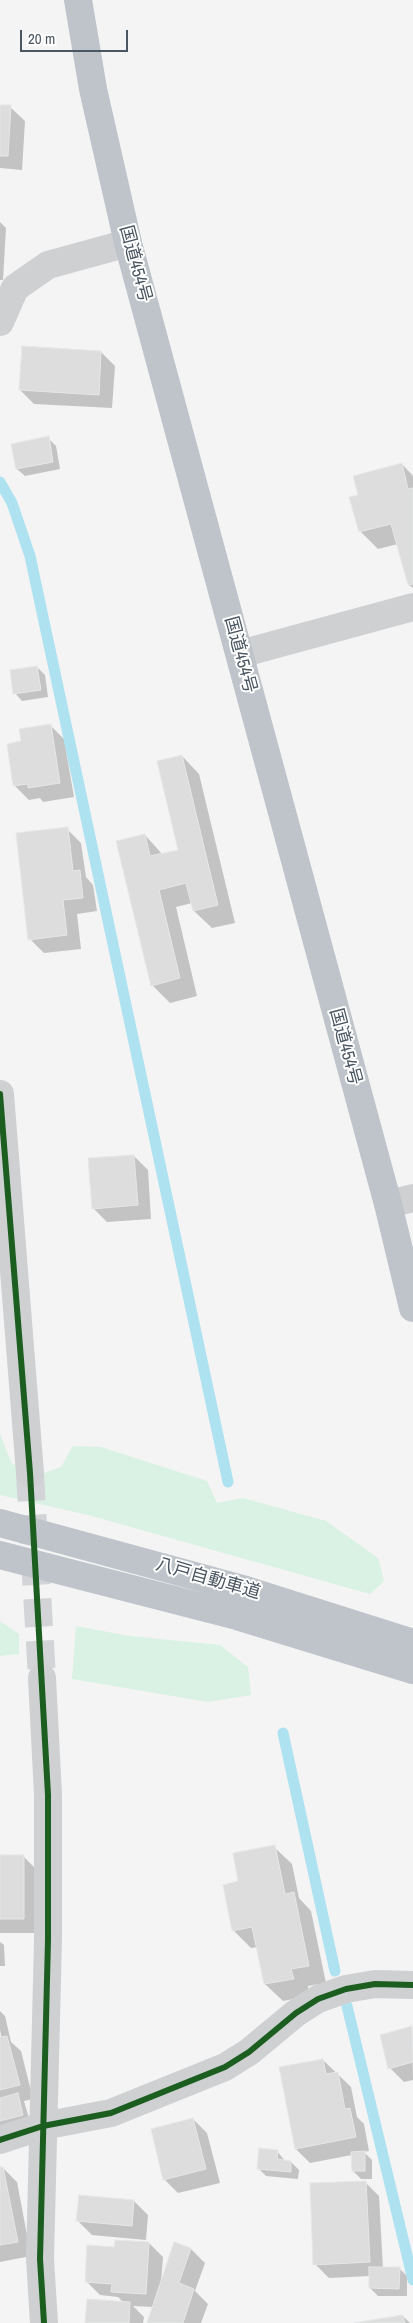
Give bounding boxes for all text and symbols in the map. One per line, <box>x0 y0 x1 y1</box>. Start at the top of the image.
scale bar <box>22 20 130 52</box>
text: 20 m <box>28 28 55 49</box>
street label: 国道454号 <box>114 223 156 305</box>
street label: 国道454号 <box>219 614 261 696</box>
street label: 国道454号 <box>324 1006 366 1088</box>
street label: 八戸自動車道 <box>153 1554 263 1604</box>

